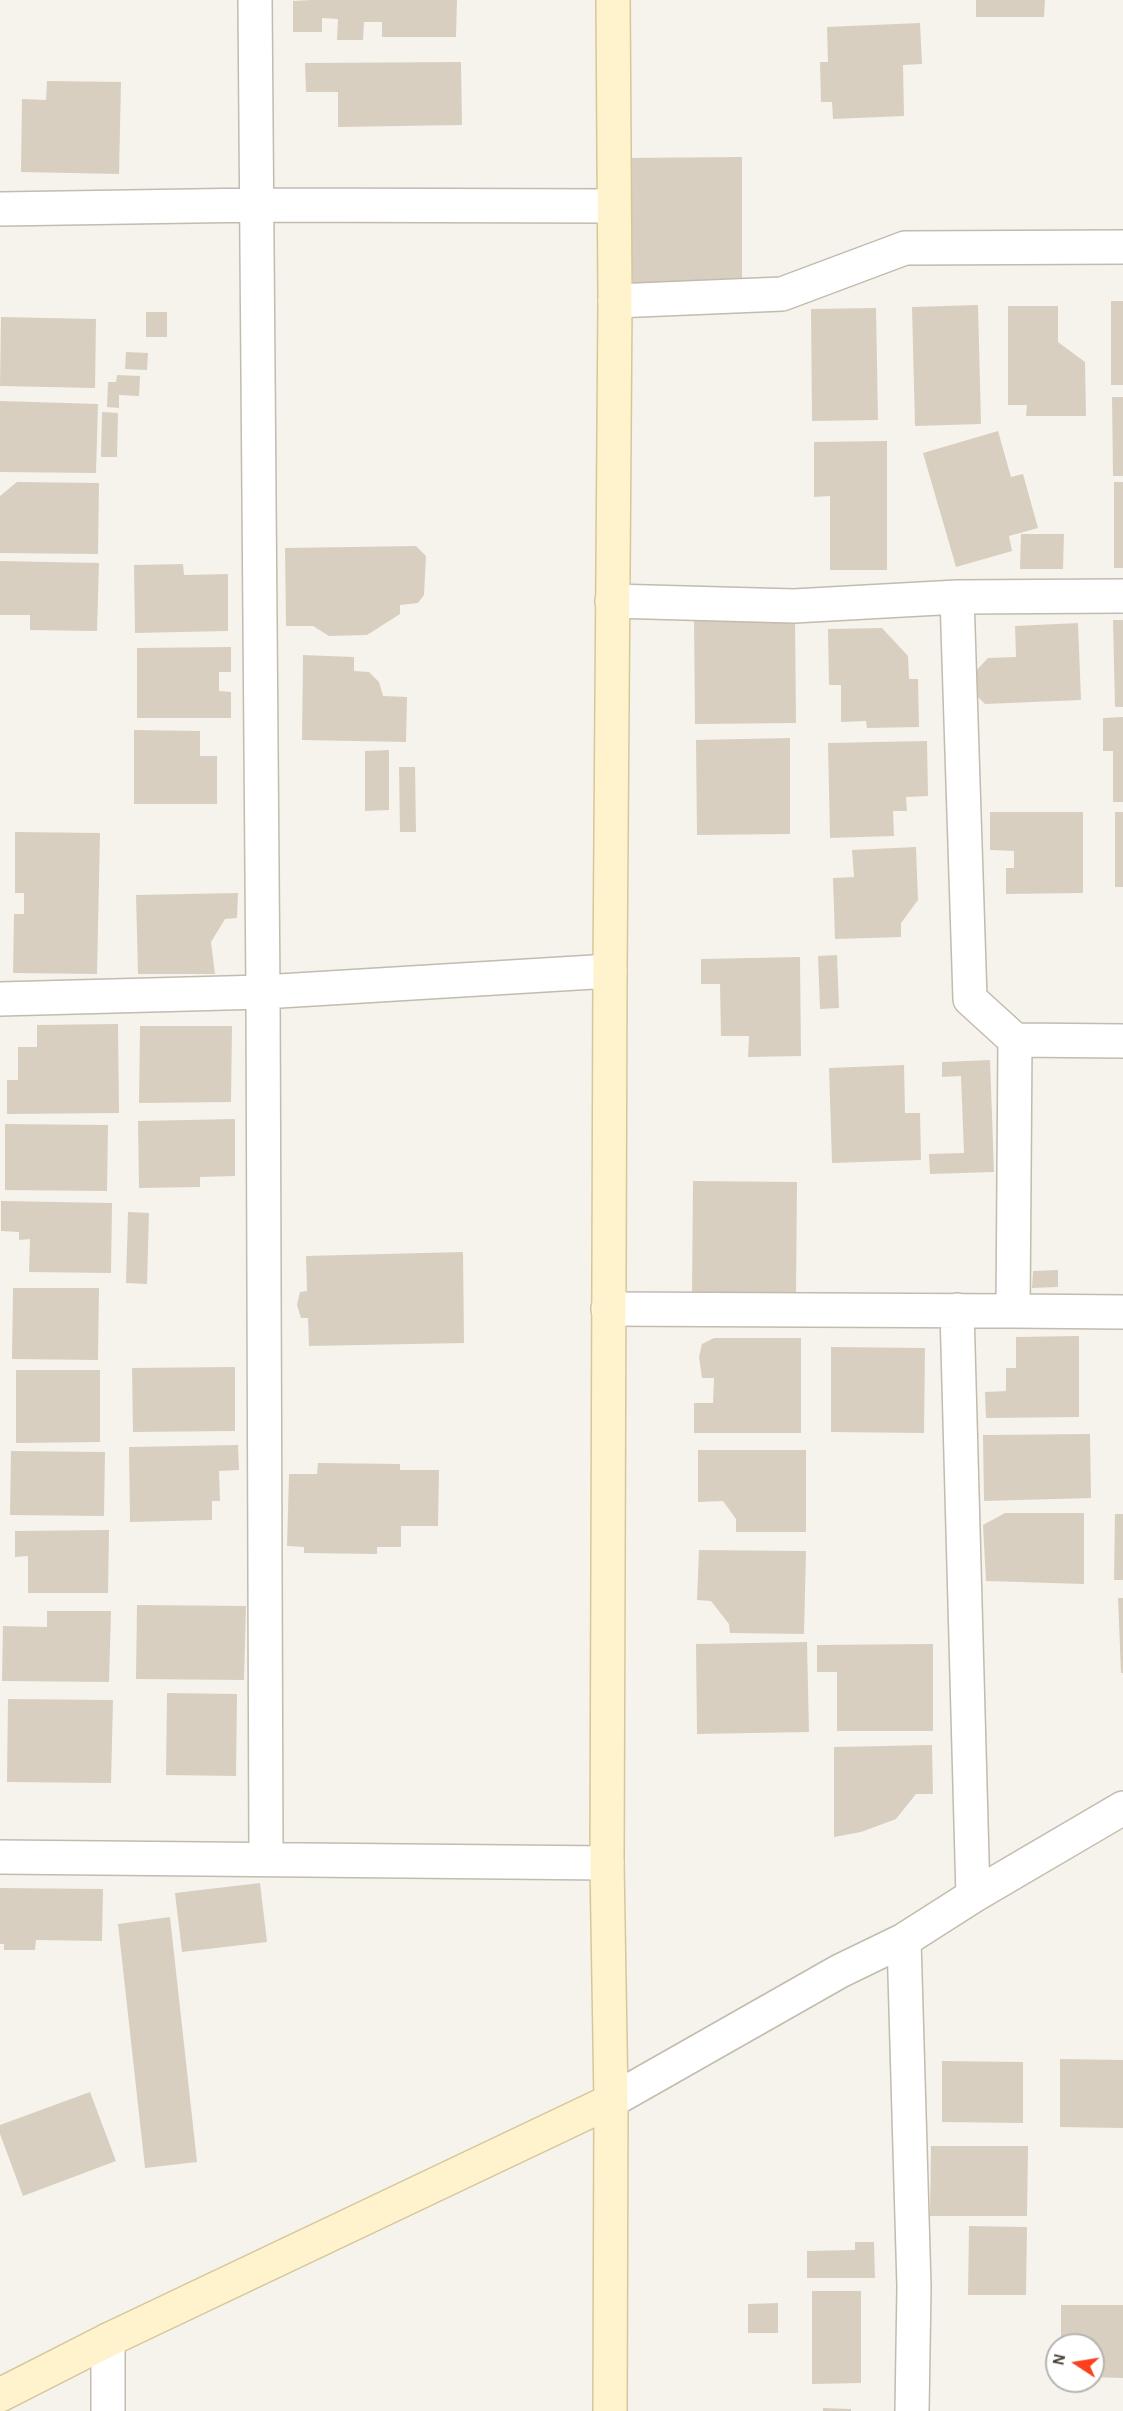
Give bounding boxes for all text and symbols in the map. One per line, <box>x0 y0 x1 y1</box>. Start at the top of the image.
north arrow <box>1045 2333 1105 2393</box>
text: N <box>1050 2353 1068 2367</box>

